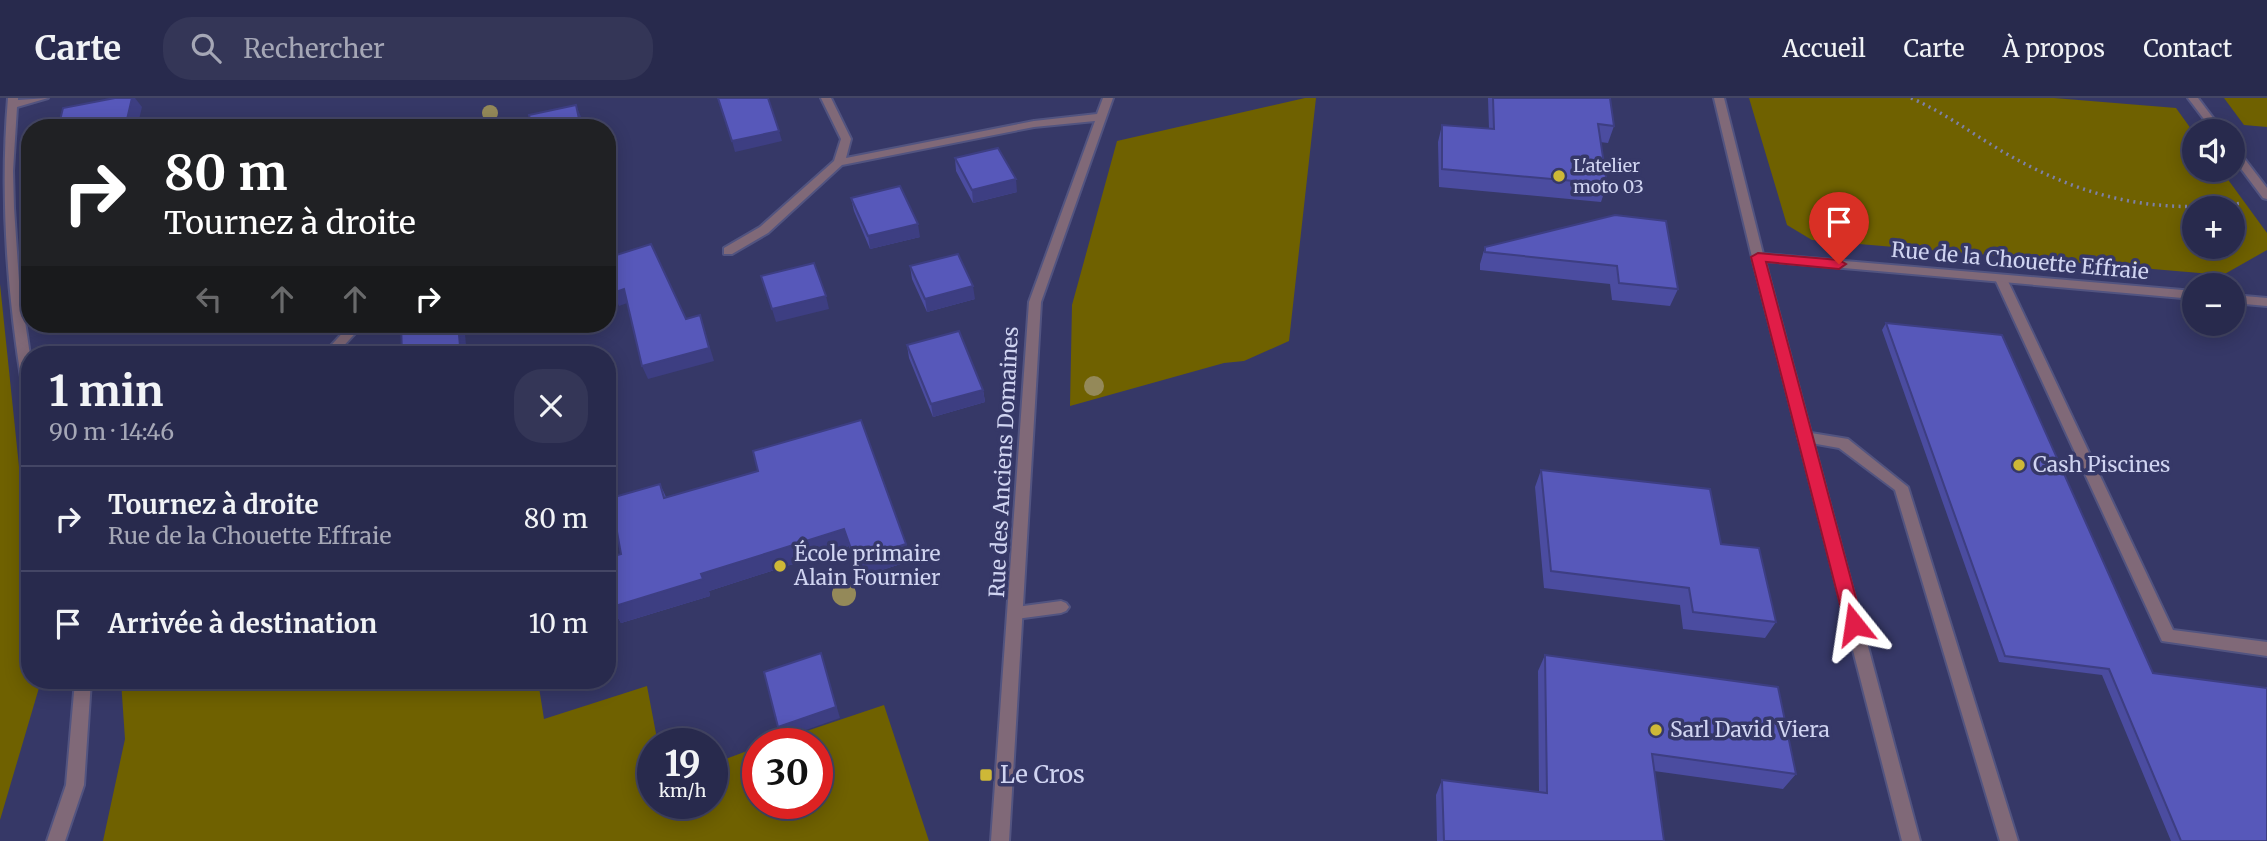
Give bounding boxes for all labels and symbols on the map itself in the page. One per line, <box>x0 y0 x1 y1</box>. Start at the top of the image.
place label: L'atelier moto 03 <box>1573 154 1644 198</box>
marker: L'atelier moto 03 <box>1551 168 1567 184</box>
pin <box>1809 192 1869 264</box>
street label: Rue de la Chouette Effraie <box>1890 236 2150 285</box>
street label: Rue des Anciens Domaines <box>983 326 1024 598</box>
place label: Cash Piscines <box>2033 451 2170 478</box>
marker: Cash Piscines <box>2011 457 2027 473</box>
place label: École primaire Alain Fournier <box>793 539 940 591</box>
marker: École primaire Alain Fournier <box>772 558 788 574</box>
position arrow <box>1817 587 1891 661</box>
place label: Sarl David Viera <box>1670 716 1830 743</box>
marker: Sarl David Viera <box>1648 722 1664 738</box>
speed limit sign: 30 <box>742 728 833 819</box>
place label: Le Cros <box>1000 759 1085 790</box>
marker: Le Cros <box>978 767 994 783</box>

